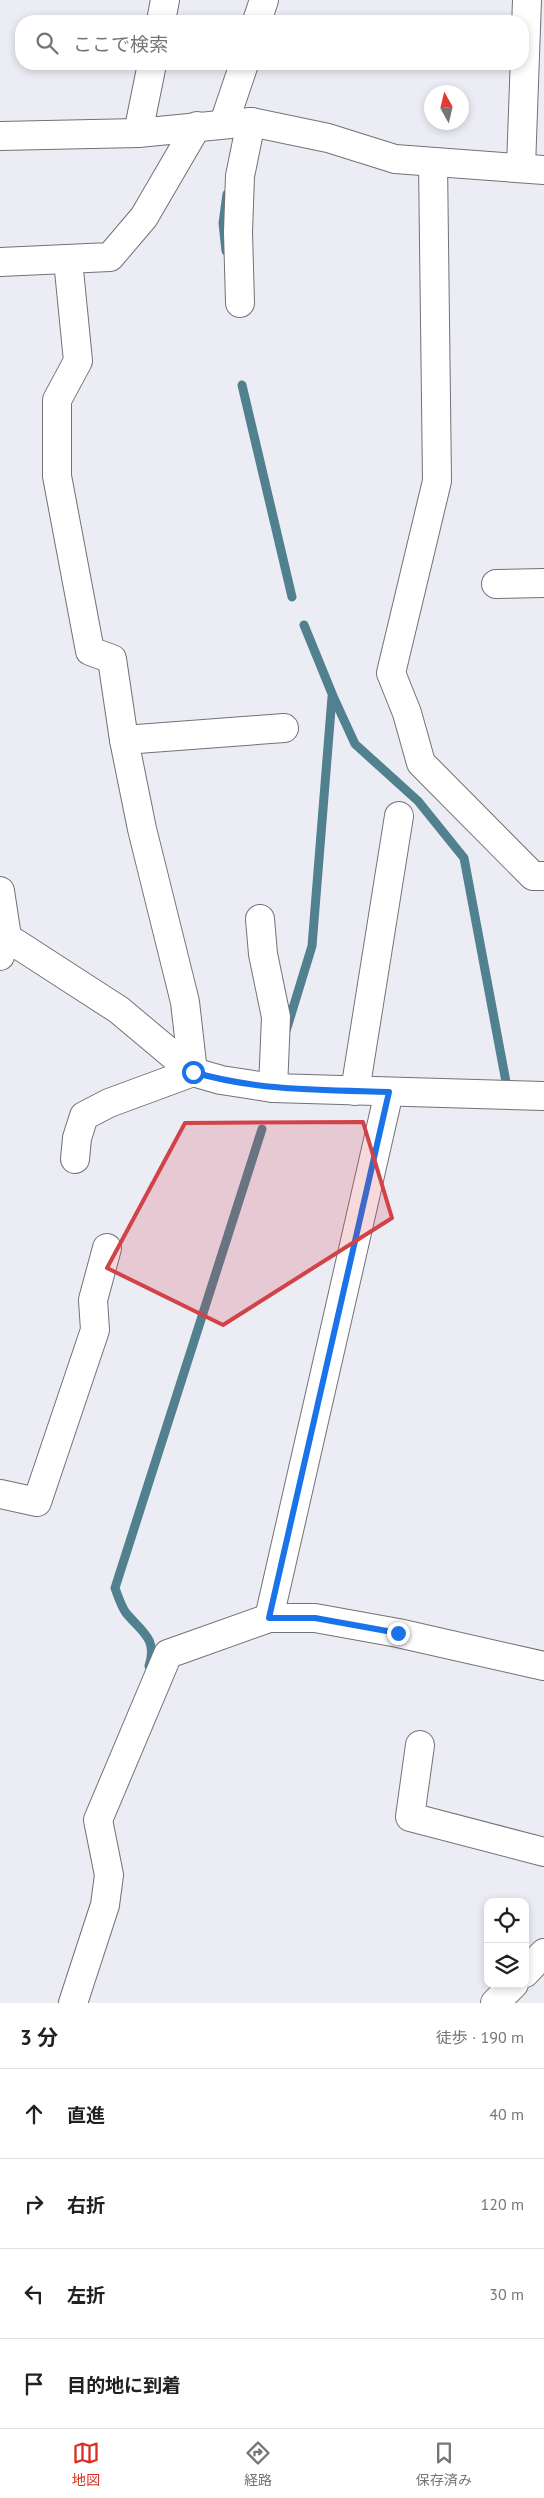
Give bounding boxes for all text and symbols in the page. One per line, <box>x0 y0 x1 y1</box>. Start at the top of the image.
search box <box>15 15 529 70</box>
icon: search <box>33 29 61 57</box>
text: ここで検索 <box>73 32 168 56</box>
north arrow <box>424 85 469 130</box>
route start <box>182 1061 205 1084</box>
route end <box>387 1622 410 1645</box>
map controls <box>484 1898 529 1988</box>
button: locate <box>484 1898 529 1943</box>
button: layers <box>484 1943 529 1988</box>
text: 3 分 <box>20 2024 58 2051</box>
text: 徒歩 · 190 m <box>436 2027 524 2047</box>
icon: ahead <box>20 2100 48 2128</box>
text: 直進 <box>67 2103 105 2127</box>
text: 40 m <box>489 2104 524 2124</box>
icon: right <box>20 2190 48 2218</box>
text: 右折 <box>67 2193 105 2217</box>
text: 120 m <box>481 2194 524 2214</box>
icon: left <box>20 2280 48 2308</box>
text: 左折 <box>67 2283 105 2307</box>
text: 30 m <box>489 2284 524 2304</box>
icon: arrive <box>20 2370 48 2398</box>
text: 目的地に到着 <box>67 2373 181 2397</box>
tab: 地図 <box>72 2439 100 2489</box>
tab: 経路 <box>244 2439 272 2489</box>
tab: 保存済み <box>416 2439 472 2489</box>

